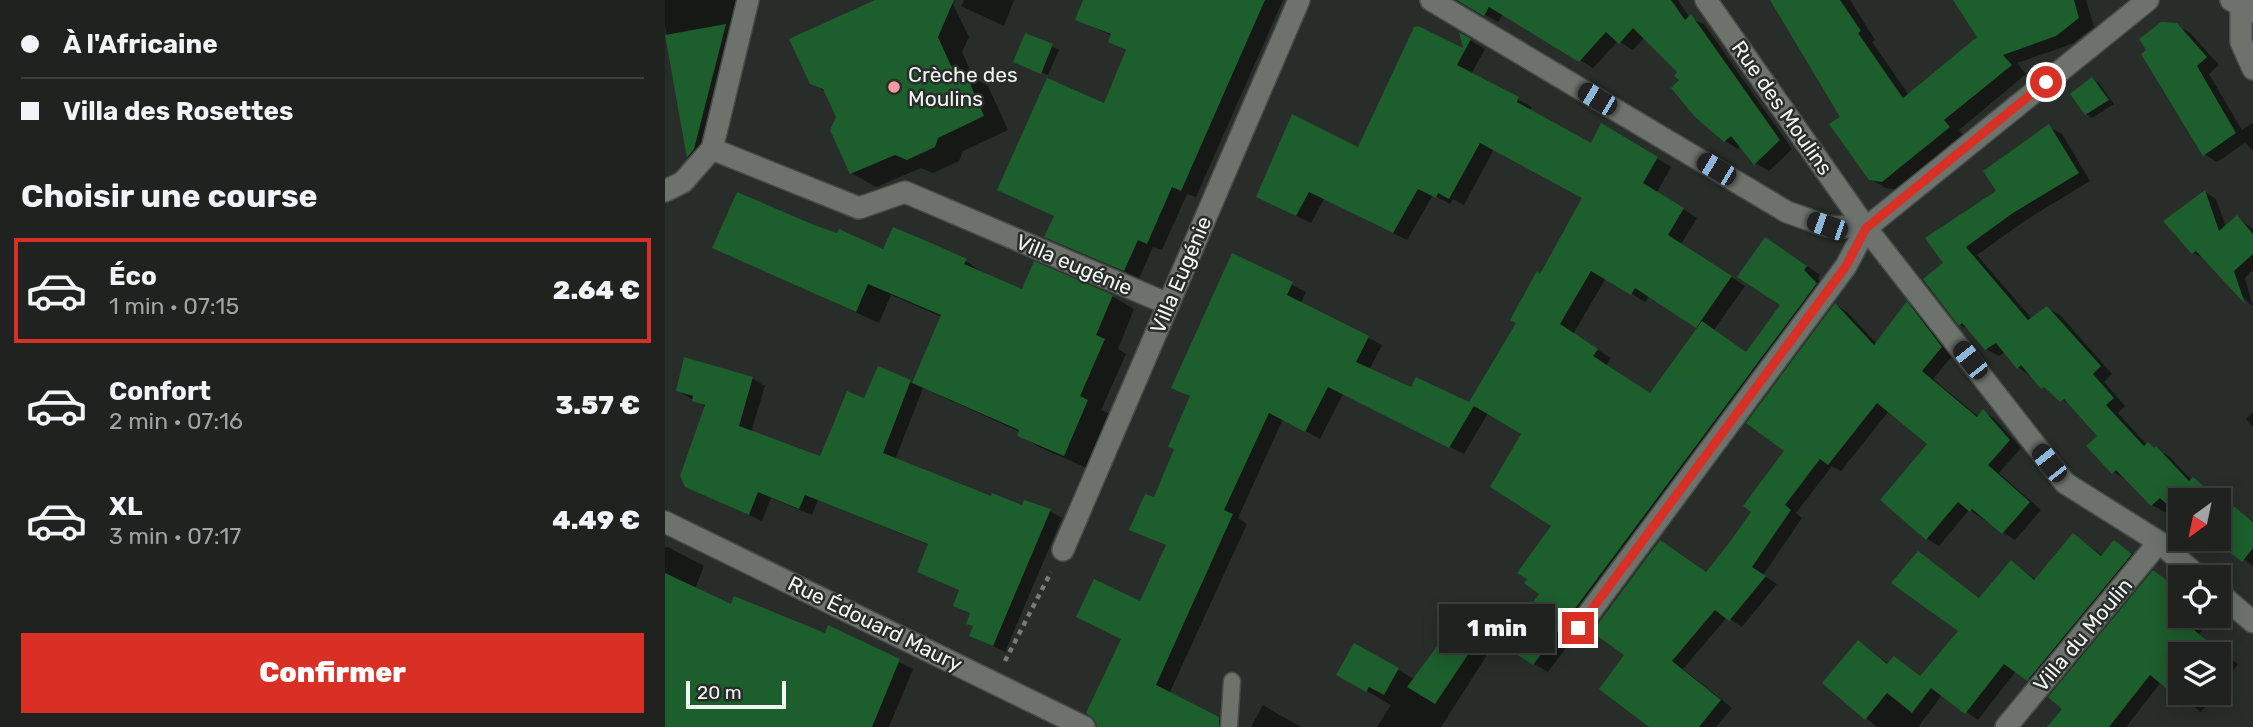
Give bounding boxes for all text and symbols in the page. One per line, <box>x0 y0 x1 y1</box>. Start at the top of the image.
text: À l'Africaine <box>63 29 218 60</box>
street label: Rue des Moulins <box>1727 36 1838 180</box>
place label: Crèche des Moulins <box>908 62 1018 111</box>
route start <box>2030 66 2062 98</box>
marker: Crèche des Moulins <box>886 79 902 95</box>
car <box>1574 79 1621 119</box>
text: Villa des Rosettes <box>63 96 293 127</box>
car <box>1693 149 1740 189</box>
text: Choisir une course <box>21 177 318 215</box>
car <box>1804 209 1851 243</box>
street label: Villa Eugénie <box>1145 212 1216 337</box>
street label: Villa eugénie <box>1012 229 1136 300</box>
icon: car <box>25 259 88 322</box>
text: Éco <box>109 261 157 292</box>
text: 2.64 € <box>553 275 640 306</box>
text: 1 min · 07:15 <box>109 292 239 320</box>
car <box>1949 337 1992 383</box>
icon: car <box>25 374 88 437</box>
text: Confort <box>109 376 211 407</box>
text: 3.57 € <box>555 390 640 421</box>
text: 2 min · 07:16 <box>109 407 243 435</box>
car <box>2028 440 2071 486</box>
north arrow <box>2168 488 2231 551</box>
map controls <box>2168 488 2231 705</box>
icon: car <box>25 489 88 552</box>
text: XL <box>109 491 142 522</box>
text: 4.49 € <box>552 505 640 536</box>
text: 3 min · 07:17 <box>109 522 241 550</box>
button: locate <box>2168 565 2231 628</box>
street label: Rue Édouard Maury <box>784 571 967 677</box>
street label: Villa du Moulin <box>2028 573 2137 696</box>
callout: 1 min <box>1438 604 1553 652</box>
route end <box>1562 612 1594 644</box>
text: 1 min <box>1467 614 1527 642</box>
button: Confirmer <box>21 633 644 713</box>
button: layers <box>2168 642 2231 705</box>
scale bar <box>686 678 786 710</box>
text: 20 m <box>697 681 742 704</box>

